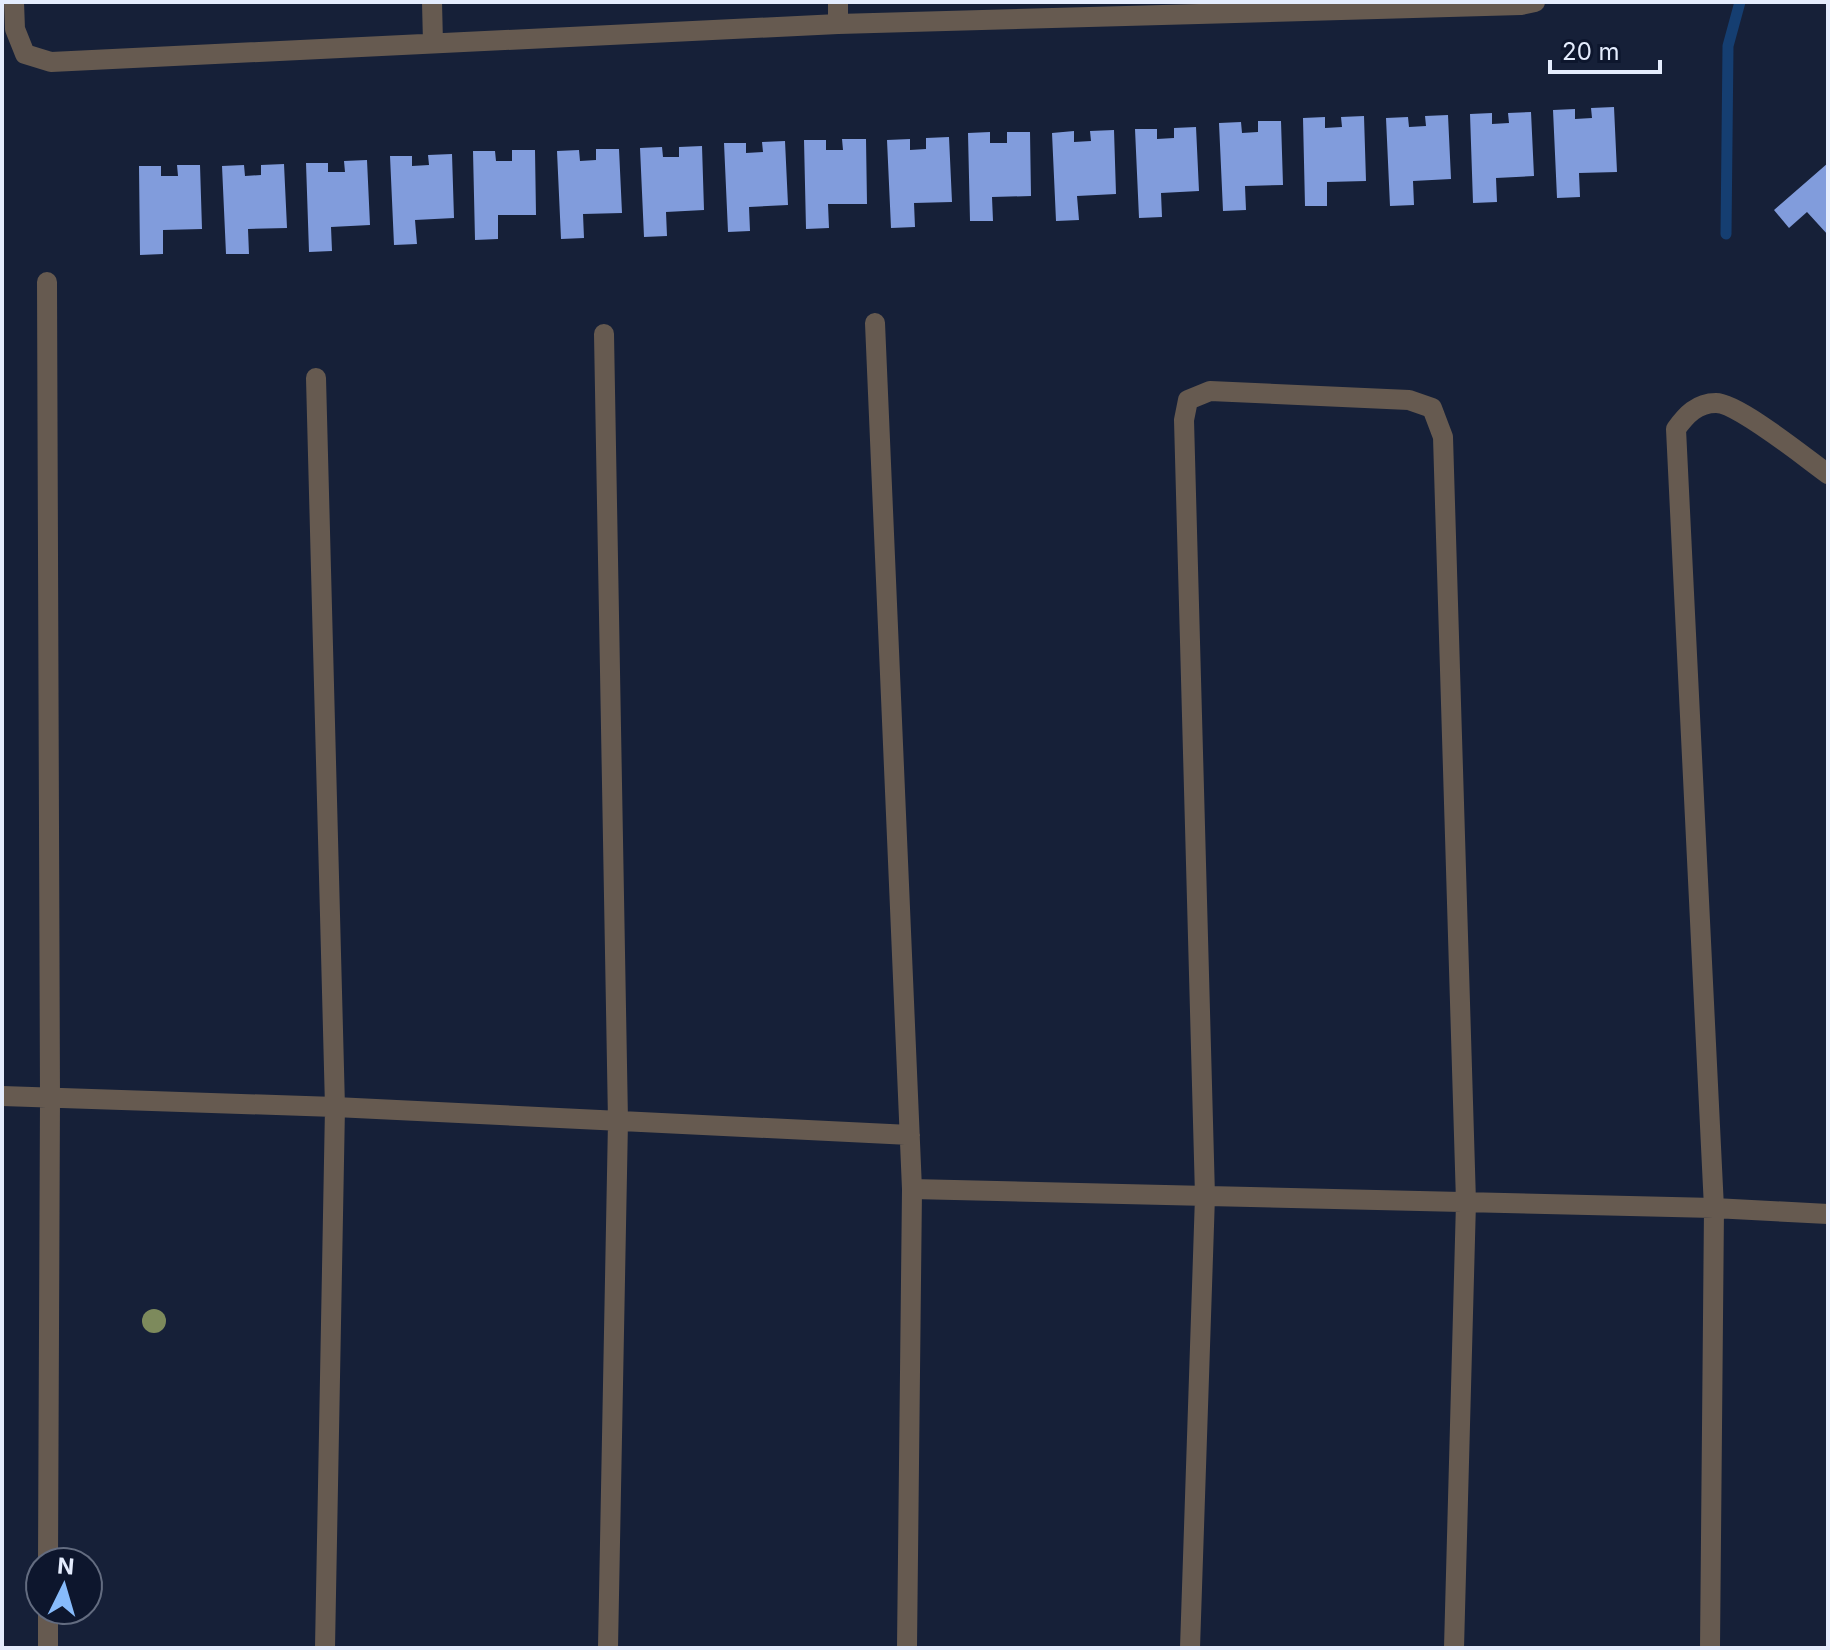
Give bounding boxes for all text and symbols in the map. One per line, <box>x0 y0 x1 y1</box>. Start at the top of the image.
scale bar <box>1550 24 1660 74</box>
text: 20 m <box>1562 37 1620 66</box>
north arrow <box>24 1546 104 1626</box>
text: N <box>56 1552 75 1580</box>

